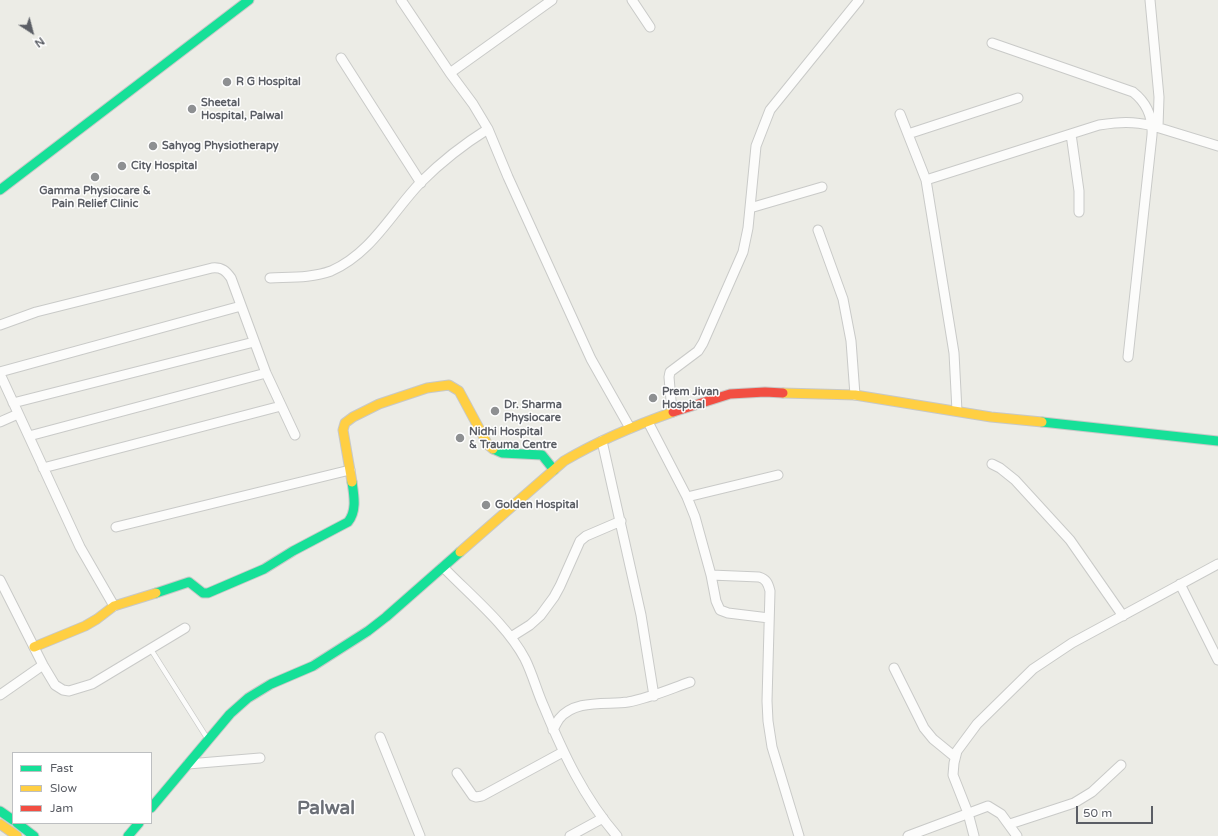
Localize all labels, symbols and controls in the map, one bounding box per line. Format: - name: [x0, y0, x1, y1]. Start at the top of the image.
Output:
- north arrow: [12, 12, 52, 52]
- text: N: [32, 34, 47, 50]
- place label: R G Hospital: [236, 75, 301, 89]
- marker: R G Hospital: [221, 76, 233, 88]
- place label: Sheetal Hospital, Palwal: [201, 96, 283, 122]
- marker: Sheetal Hospital, Palwal: [186, 103, 198, 115]
- place label: Sahyog Physiotherapy: [162, 139, 279, 153]
- marker: Sahyog Physiotherapy: [147, 140, 159, 152]
- place label: City Hospital: [131, 159, 197, 173]
- marker: City Hospital: [116, 160, 128, 172]
- marker: Gamma Physiocare & Pain Relief Clinic: [89, 171, 101, 183]
- place label: Gamma Physiocare & Pain Relief Clinic: [39, 184, 151, 210]
- place label: Prem Jivan Hospital: [662, 385, 719, 411]
- marker: Prem Jivan Hospital: [647, 392, 659, 404]
- place label: Dr. Sharma Physiocare: [504, 398, 562, 424]
- marker: Dr. Sharma Physiocare: [489, 405, 501, 417]
- place label: Nidhi Hospital & Trauma Centre: [469, 425, 557, 451]
- marker: Nidhi Hospital & Trauma Centre: [454, 432, 466, 444]
- place label: Golden Hospital: [495, 498, 578, 512]
- marker: Golden Hospital: [480, 499, 492, 511]
- legend: [12, 752, 152, 824]
- text: Fast: [50, 761, 73, 775]
- text: Slow: [50, 781, 77, 795]
- district label: Palwal: [297, 798, 355, 820]
- scale bar: [1078, 798, 1155, 824]
- text: Jam: [50, 801, 73, 815]
- text: 50 m: [1083, 806, 1112, 820]

